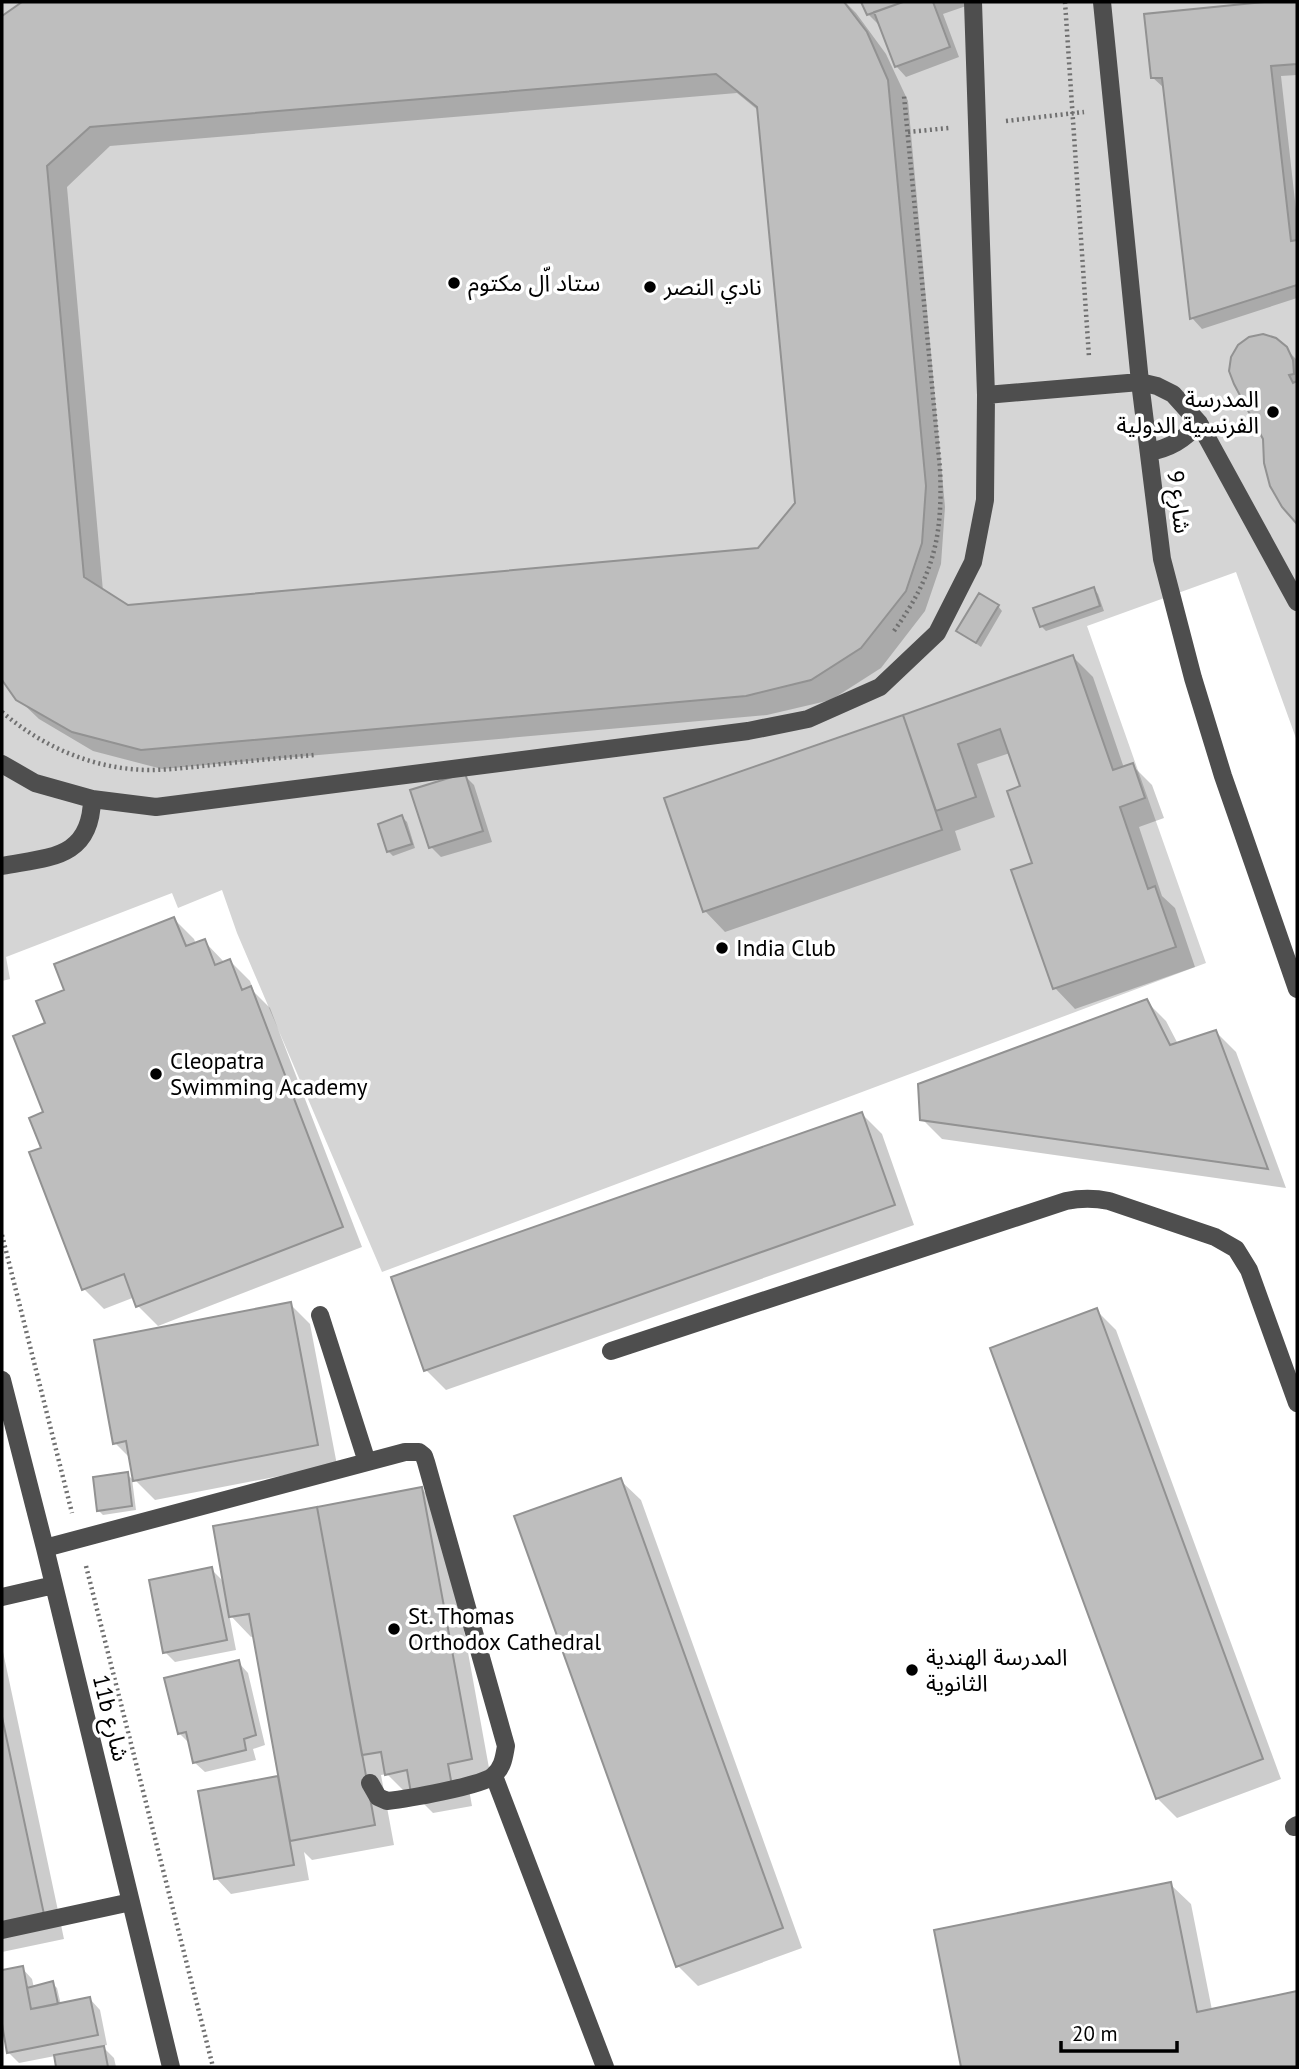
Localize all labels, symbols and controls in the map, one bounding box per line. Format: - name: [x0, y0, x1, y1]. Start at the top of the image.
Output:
- place label: ستاد اّل مكتوم: [468, 266, 600, 301]
- place label: نادي النصر: [663, 272, 762, 304]
- marker: ستاد اّل مكتوم: [446, 275, 462, 291]
- marker: نادي النصر: [642, 279, 658, 295]
- place label: المدرسة الفرنسية الدولية: [1116, 384, 1259, 439]
- marker: المدرسة الفرنسية الدولية: [1265, 404, 1281, 420]
- street label: شارع 9: [1158, 469, 1198, 536]
- place label: India Club: [736, 933, 836, 962]
- marker: India Club: [714, 940, 730, 956]
- place label: Cleopatra Swimming Academy: [170, 1046, 368, 1101]
- marker: Cleopatra Swimming Academy: [148, 1066, 164, 1082]
- place label: St. Thomas Orthodox Cathedral: [408, 1601, 601, 1656]
- marker: St. Thomas Orthodox Cathedral: [386, 1621, 402, 1637]
- place label: المدرسة الهندية الثانوية: [926, 1642, 1067, 1697]
- marker: المدرسة الهندية الثانوية: [904, 1662, 920, 1678]
- street label: 11b شارع: [84, 1671, 136, 1765]
- scale bar: [1061, 2010, 1176, 2054]
- text: 20 m: [1072, 2020, 1118, 2047]

